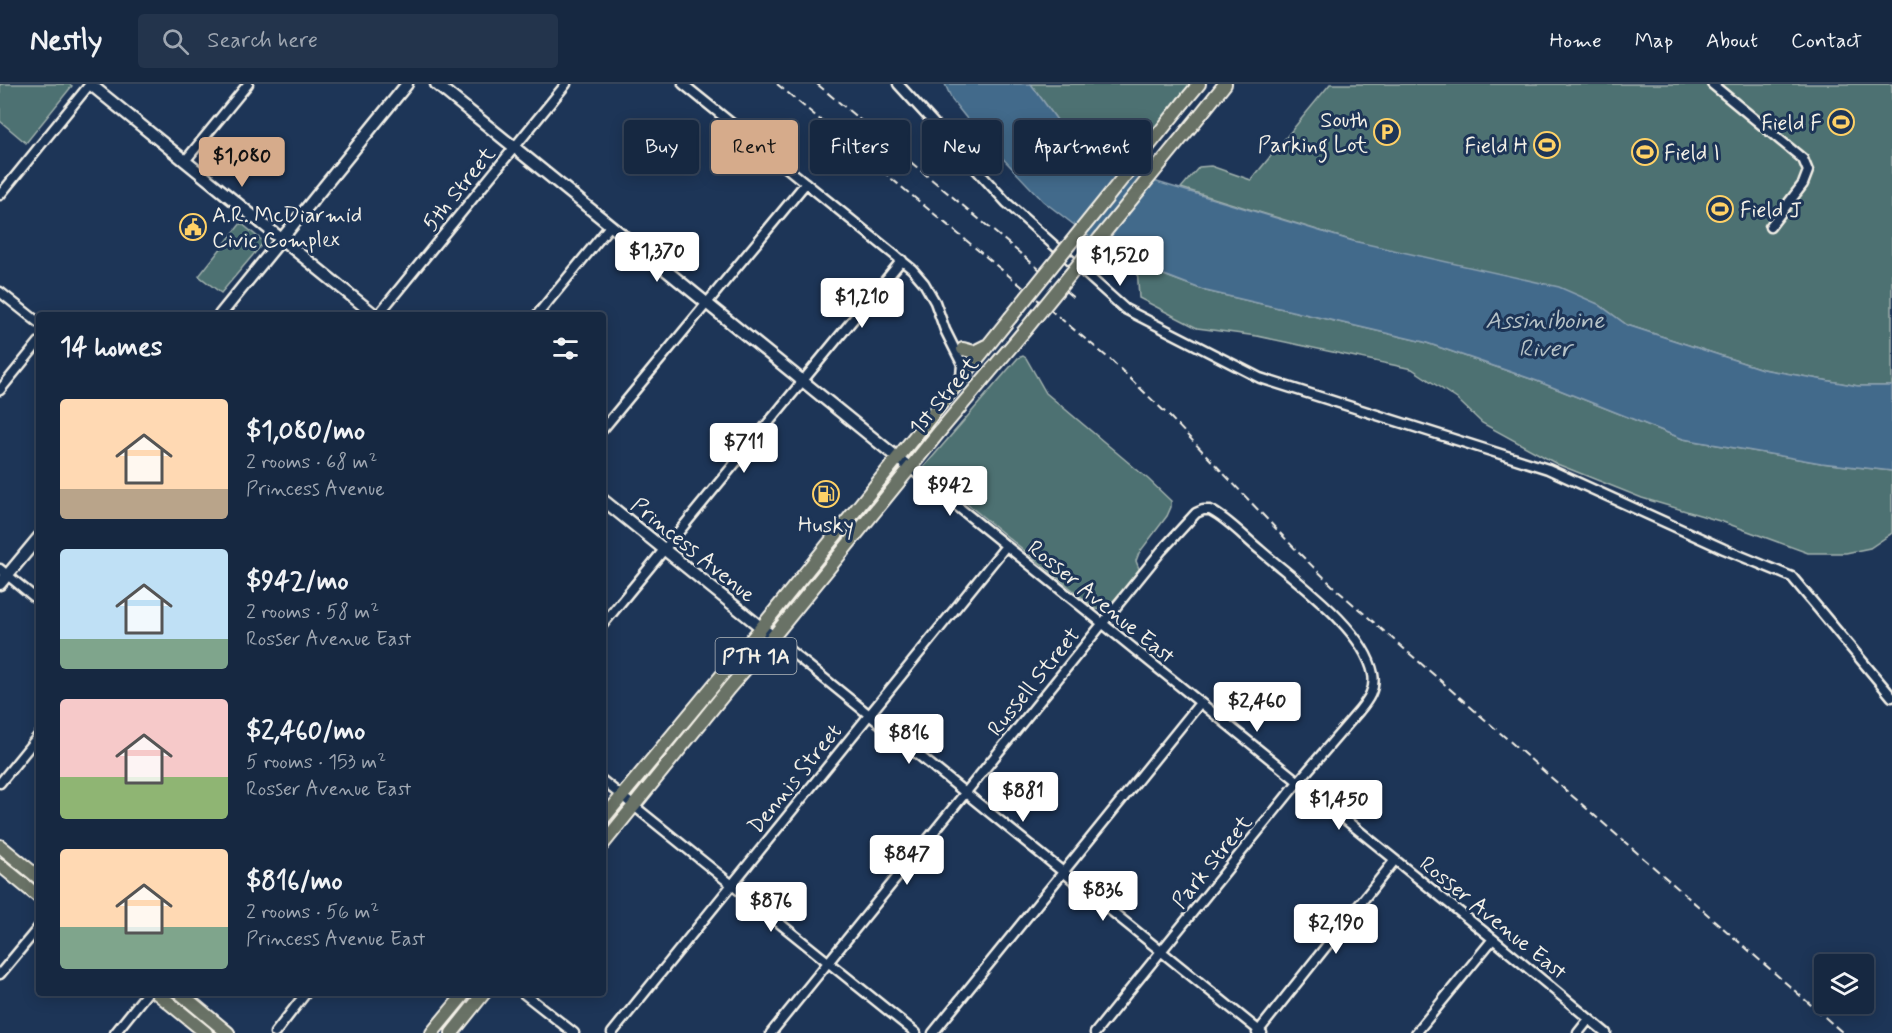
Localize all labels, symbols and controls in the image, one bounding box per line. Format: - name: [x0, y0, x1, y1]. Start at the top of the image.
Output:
- search box: [138, 14, 558, 68]
- text: Nestly: [30, 23, 102, 60]
- icon: search: [159, 25, 192, 58]
- text: Search here: [207, 27, 318, 55]
- text: Home: [1550, 27, 1602, 55]
- text: Map: [1635, 27, 1673, 55]
- text: About: [1706, 27, 1758, 55]
- text: Contact: [1791, 27, 1862, 55]
- place label: South Parking Lot: [1258, 107, 1368, 163]
- sports icon: Field F: [1826, 107, 1856, 137]
- place label: Field F: [1761, 110, 1822, 138]
- parking icon: South Parking Lot: [1372, 117, 1402, 147]
- chip: Buy: [624, 120, 699, 174]
- chip: Rent: [711, 120, 798, 174]
- chip: Filters: [810, 120, 910, 174]
- chip: New: [922, 120, 1002, 174]
- chip: Apartment: [1014, 120, 1151, 174]
- sports icon: Field H: [1532, 130, 1562, 160]
- place label: Field H: [1464, 133, 1528, 161]
- pin: $1,080: [193, 137, 291, 188]
- sports icon: Field I: [1630, 137, 1660, 167]
- place label: Field I: [1664, 140, 1720, 168]
- street label: 5th Street: [417, 141, 502, 237]
- text: $1,080: [213, 143, 271, 170]
- sports icon: Field J: [1705, 194, 1735, 224]
- place label: Field J: [1740, 197, 1802, 225]
- place label: A.R. McDiarmid Civic Complex: [212, 202, 362, 255]
- public building icon: A.R. McDiarmid Civic Complex: [178, 212, 208, 242]
- pin: $1,370: [608, 232, 706, 283]
- pin: $1,520: [1071, 236, 1169, 287]
- text: $1,370: [629, 238, 685, 265]
- text: $1,520: [1091, 242, 1149, 269]
- pin: $1,210: [813, 278, 911, 329]
- text: $1,210: [835, 284, 889, 311]
- water label: Assiniboine River: [1485, 306, 1605, 365]
- text: 14 homes: [60, 331, 162, 365]
- icon: filters: [549, 332, 582, 365]
- street label: 1st Street: [904, 351, 985, 441]
- text: $1,080/mo: [246, 415, 365, 449]
- icon: home: [108, 423, 180, 495]
- pin: $711: [708, 423, 780, 474]
- text: $711: [724, 429, 764, 456]
- text: 2 rooms · 68 m²: [246, 449, 377, 476]
- pin: $942: [914, 466, 986, 517]
- text: $942: [927, 472, 973, 499]
- text: Princess Avenue: [246, 476, 385, 503]
- fuel station icon: Husky: [811, 479, 841, 509]
- street label: Princess Avenue: [625, 492, 761, 609]
- place label: Husky: [798, 512, 854, 540]
- street label: Rosser Avenue East: [1021, 534, 1180, 671]
- text: $942/mo: [246, 565, 349, 599]
- icon: home: [108, 573, 180, 645]
- text: 2 rooms · 58 m²: [246, 599, 379, 626]
- street label: Russell Street: [982, 622, 1087, 743]
- text: Rosser Avenue East: [246, 626, 411, 653]
- road number: PTH 1A: [716, 638, 796, 674]
- pin: $2,460: [1208, 682, 1306, 733]
- text: $2,460: [1228, 688, 1286, 715]
- pin: $816: [873, 714, 945, 765]
- text: $2,460/mo: [246, 715, 365, 749]
- street label: Dennis Street: [743, 718, 849, 840]
- text: $816: [888, 720, 930, 747]
- icon: home: [108, 723, 180, 795]
- text: 5 rooms · 153 m²: [246, 749, 386, 776]
- pin: $881: [987, 772, 1059, 823]
- text: Rosser Avenue East: [246, 776, 411, 803]
- text: $881: [1002, 778, 1044, 805]
- pin: $1,450: [1290, 780, 1388, 831]
- text: $1,450: [1309, 786, 1369, 813]
- street label: Park Street: [1166, 810, 1259, 915]
- pin: $847: [871, 835, 943, 886]
- text: $847: [884, 841, 930, 868]
- street label: Rosser Avenue East: [1413, 850, 1572, 987]
- text: $816/mo: [246, 865, 343, 899]
- pin: $836: [1067, 871, 1139, 922]
- icon: home: [108, 873, 180, 945]
- text: $836: [1083, 877, 1123, 904]
- pin: $876: [735, 882, 807, 933]
- text: $876: [750, 888, 792, 915]
- text: 2 rooms · 56 m²: [246, 899, 379, 926]
- pin: $2,190: [1287, 904, 1385, 955]
- text: $2,190: [1308, 910, 1364, 937]
- text: Princess Avenue East: [246, 926, 425, 953]
- map controls: [1814, 954, 1874, 1014]
- button: layers: [1814, 954, 1874, 1014]

